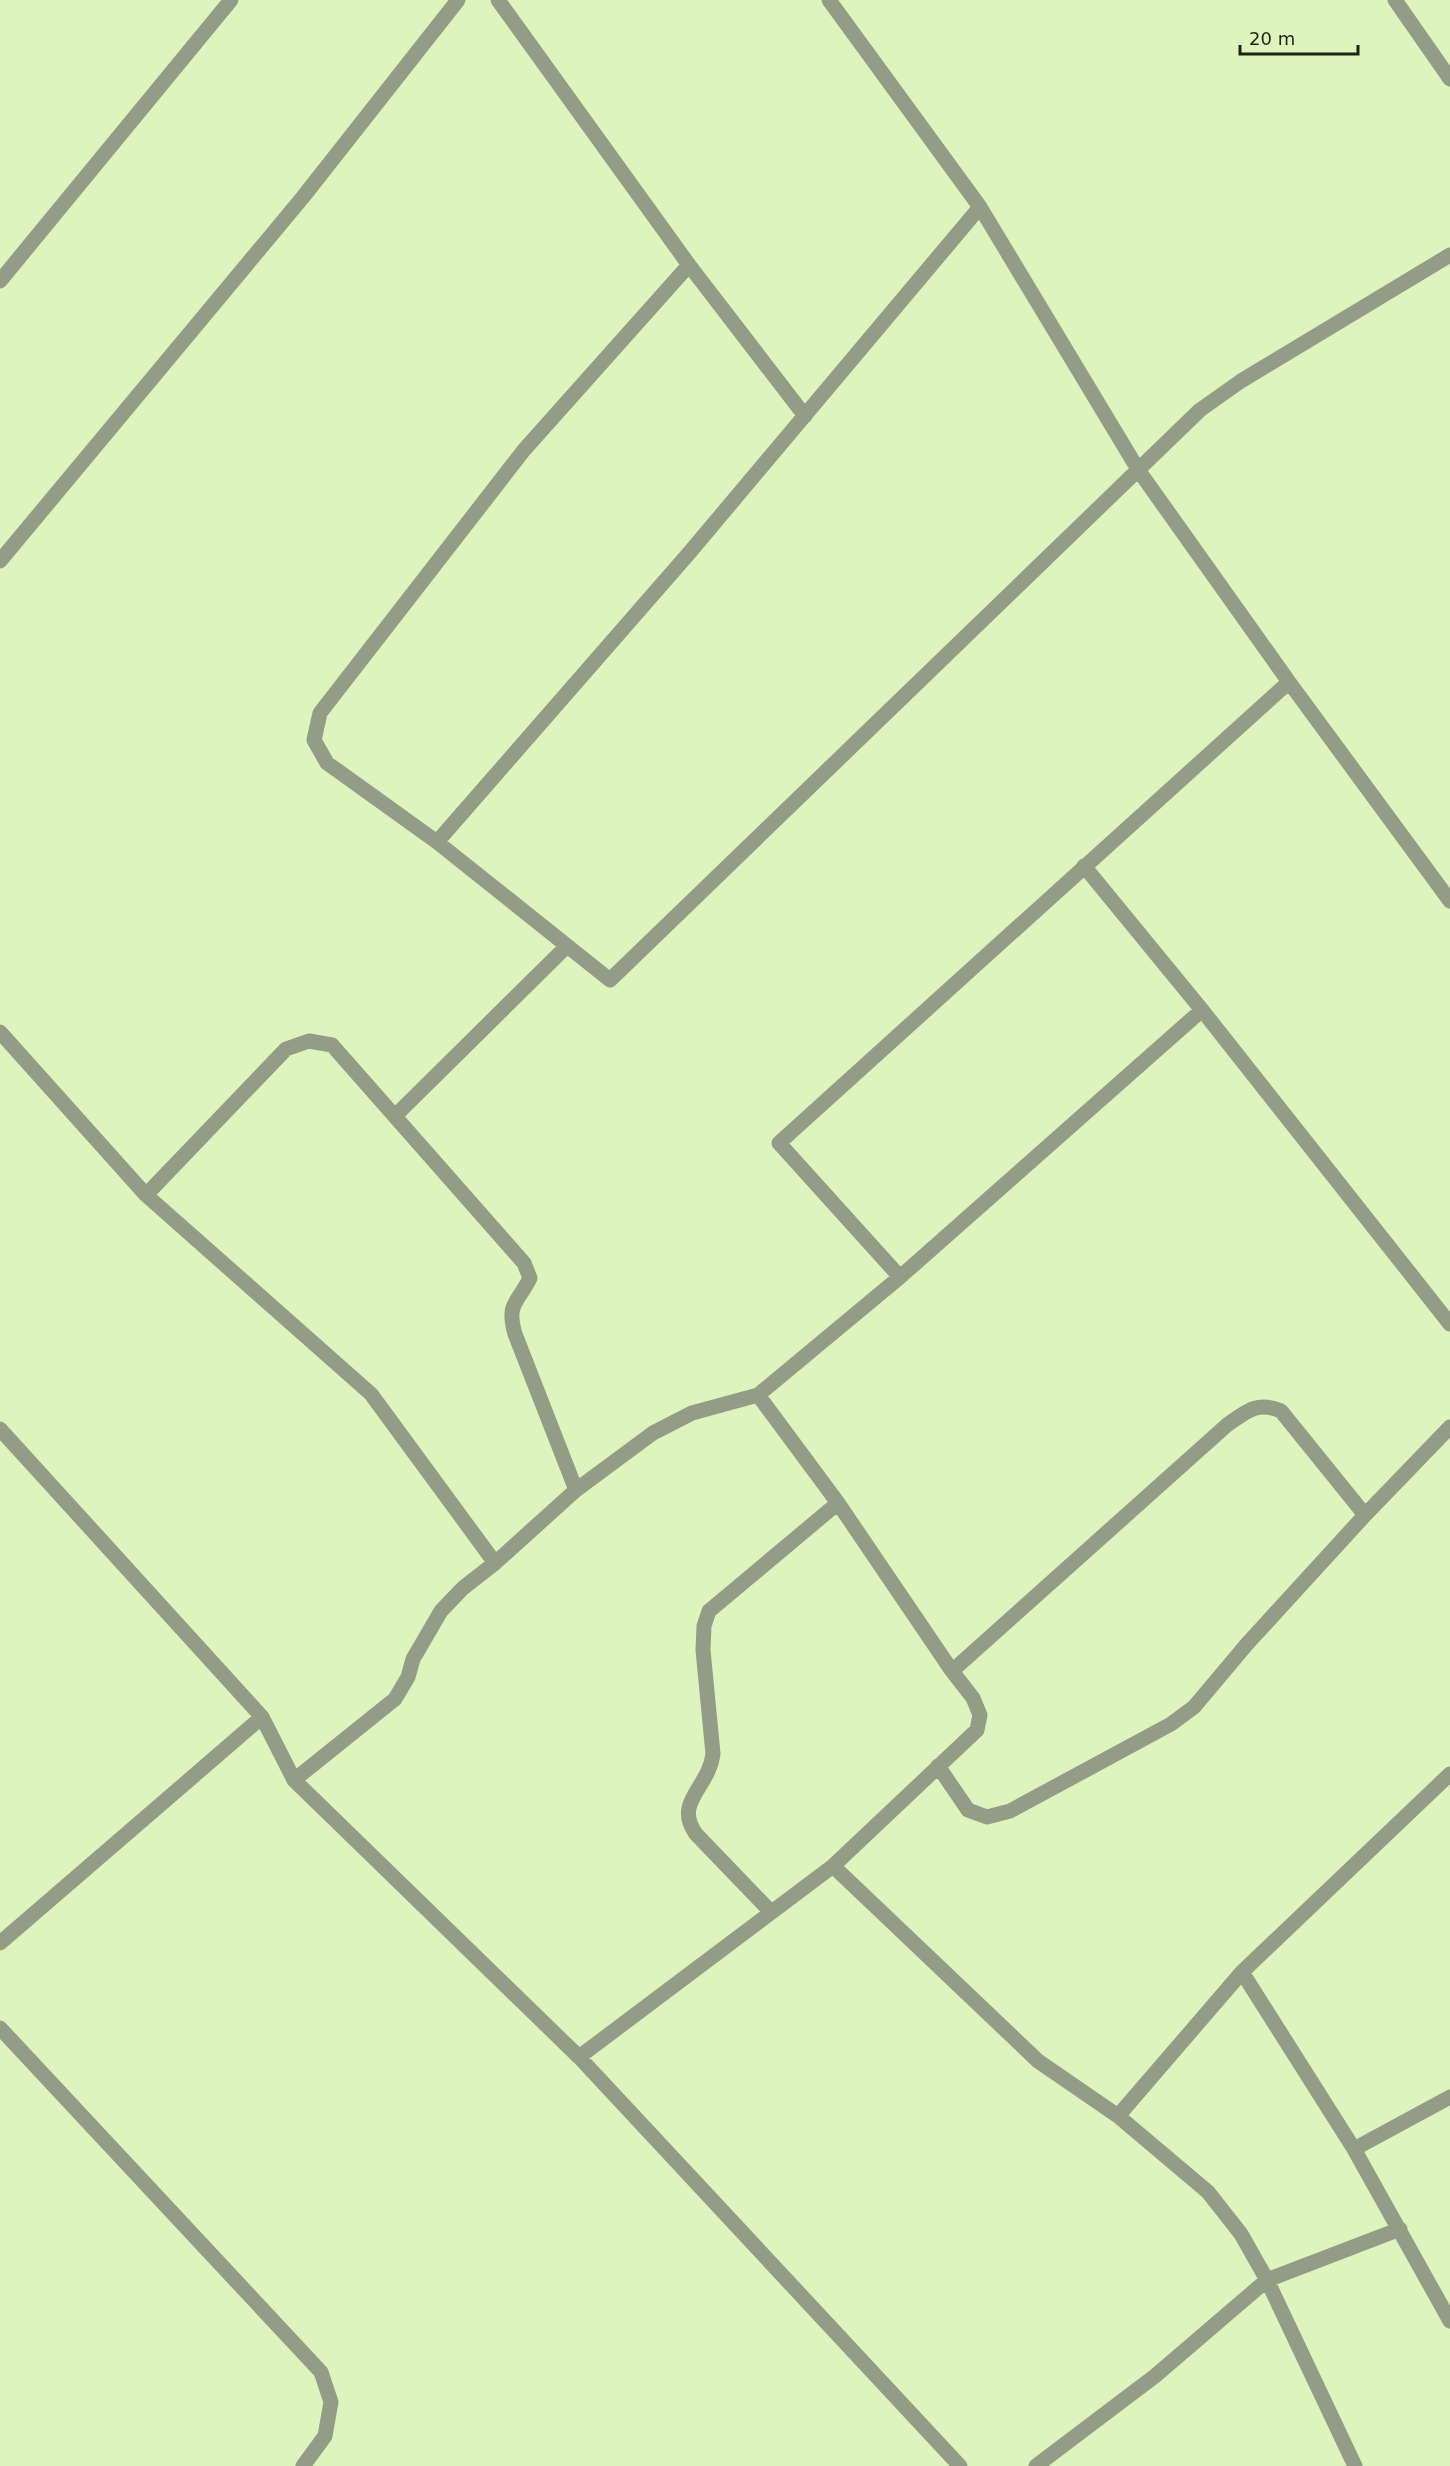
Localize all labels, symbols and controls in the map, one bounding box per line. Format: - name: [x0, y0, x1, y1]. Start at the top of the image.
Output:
- scale bar: [1240, 18, 1358, 56]
- text: 20 m: [1249, 28, 1295, 49]

